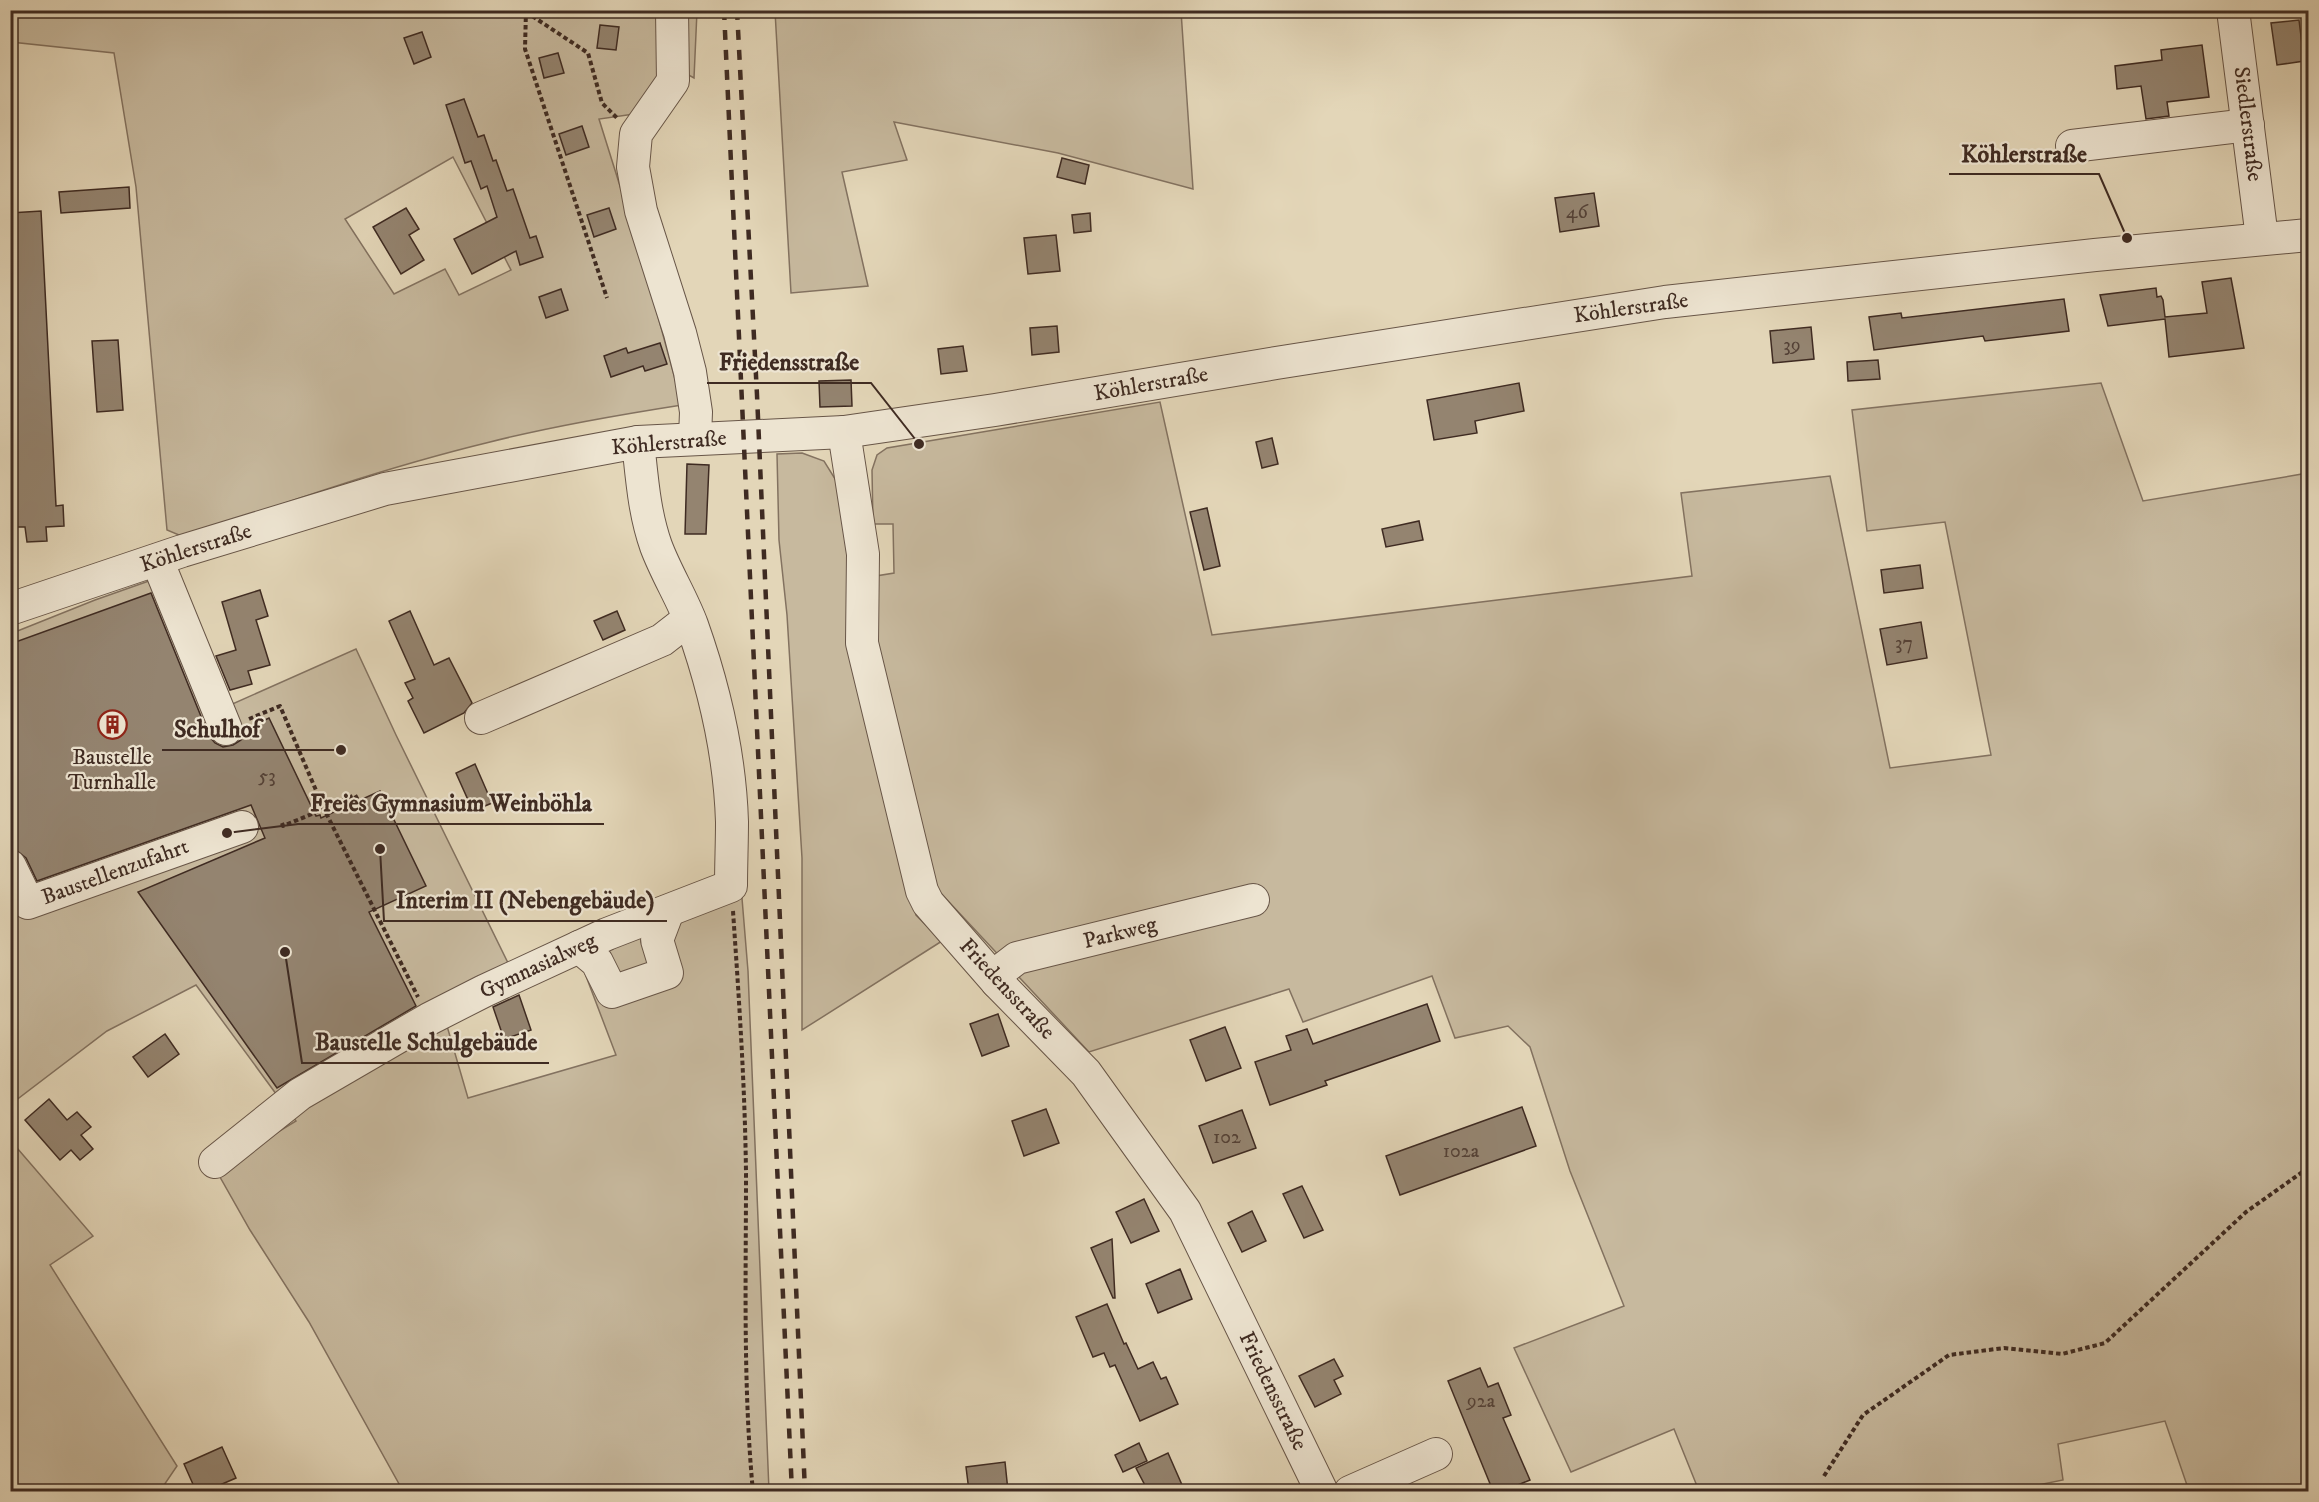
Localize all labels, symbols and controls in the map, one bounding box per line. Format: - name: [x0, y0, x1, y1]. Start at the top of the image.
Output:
- street label: Siedlerstraße: [2228, 65, 2268, 183]
- callout: Köhlerstraße: [1949, 132, 2099, 174]
- text: Köhlerstraße: [1961, 140, 2087, 170]
- house number: 46: [1566, 200, 1589, 225]
- street label: Köhlerstraße: [1572, 287, 1690, 329]
- house number: 39: [1783, 333, 1801, 358]
- callout: Friedensstraße: [707, 341, 871, 383]
- text: Friedensstraße: [719, 348, 859, 378]
- street label: Köhlerstraße: [1092, 361, 1210, 407]
- street label: Köhlerstraße: [610, 425, 728, 461]
- street label: Köhlerstraße: [137, 517, 255, 579]
- house number: 37: [1895, 631, 1913, 656]
- callout: Schulhof: [162, 708, 272, 750]
- building icon: Baustelle Turnhalle: [96, 709, 128, 741]
- text: Schulhof: [174, 715, 264, 745]
- place label: Baustelle Turnhalle: [68, 744, 156, 796]
- house number: 53: [258, 764, 276, 789]
- callout: Freies Gymnasium Weinböhla: [298, 782, 604, 824]
- text: Freies Gymnasium Weinböhla: [310, 789, 593, 819]
- street label: Baustellenzufahrt: [38, 833, 192, 911]
- callout: Interim II (Nebengebäude): [384, 879, 667, 921]
- text: Interim II (Nebengebäude): [396, 886, 654, 916]
- street label: Parkweg: [1080, 911, 1160, 955]
- street label: Gymnasialweg: [475, 927, 601, 1005]
- street label: Friedensstraße: [953, 933, 1061, 1045]
- callout: Baustelle Schulgebäude: [302, 1021, 549, 1063]
- text: Baustelle Schulgebäude: [315, 1028, 537, 1058]
- house number: 102: [1213, 1125, 1241, 1150]
- house number: 102a: [1443, 1139, 1480, 1164]
- street label: Friedensstraße: [1233, 1327, 1313, 1455]
- house number: 92a: [1466, 1389, 1496, 1414]

